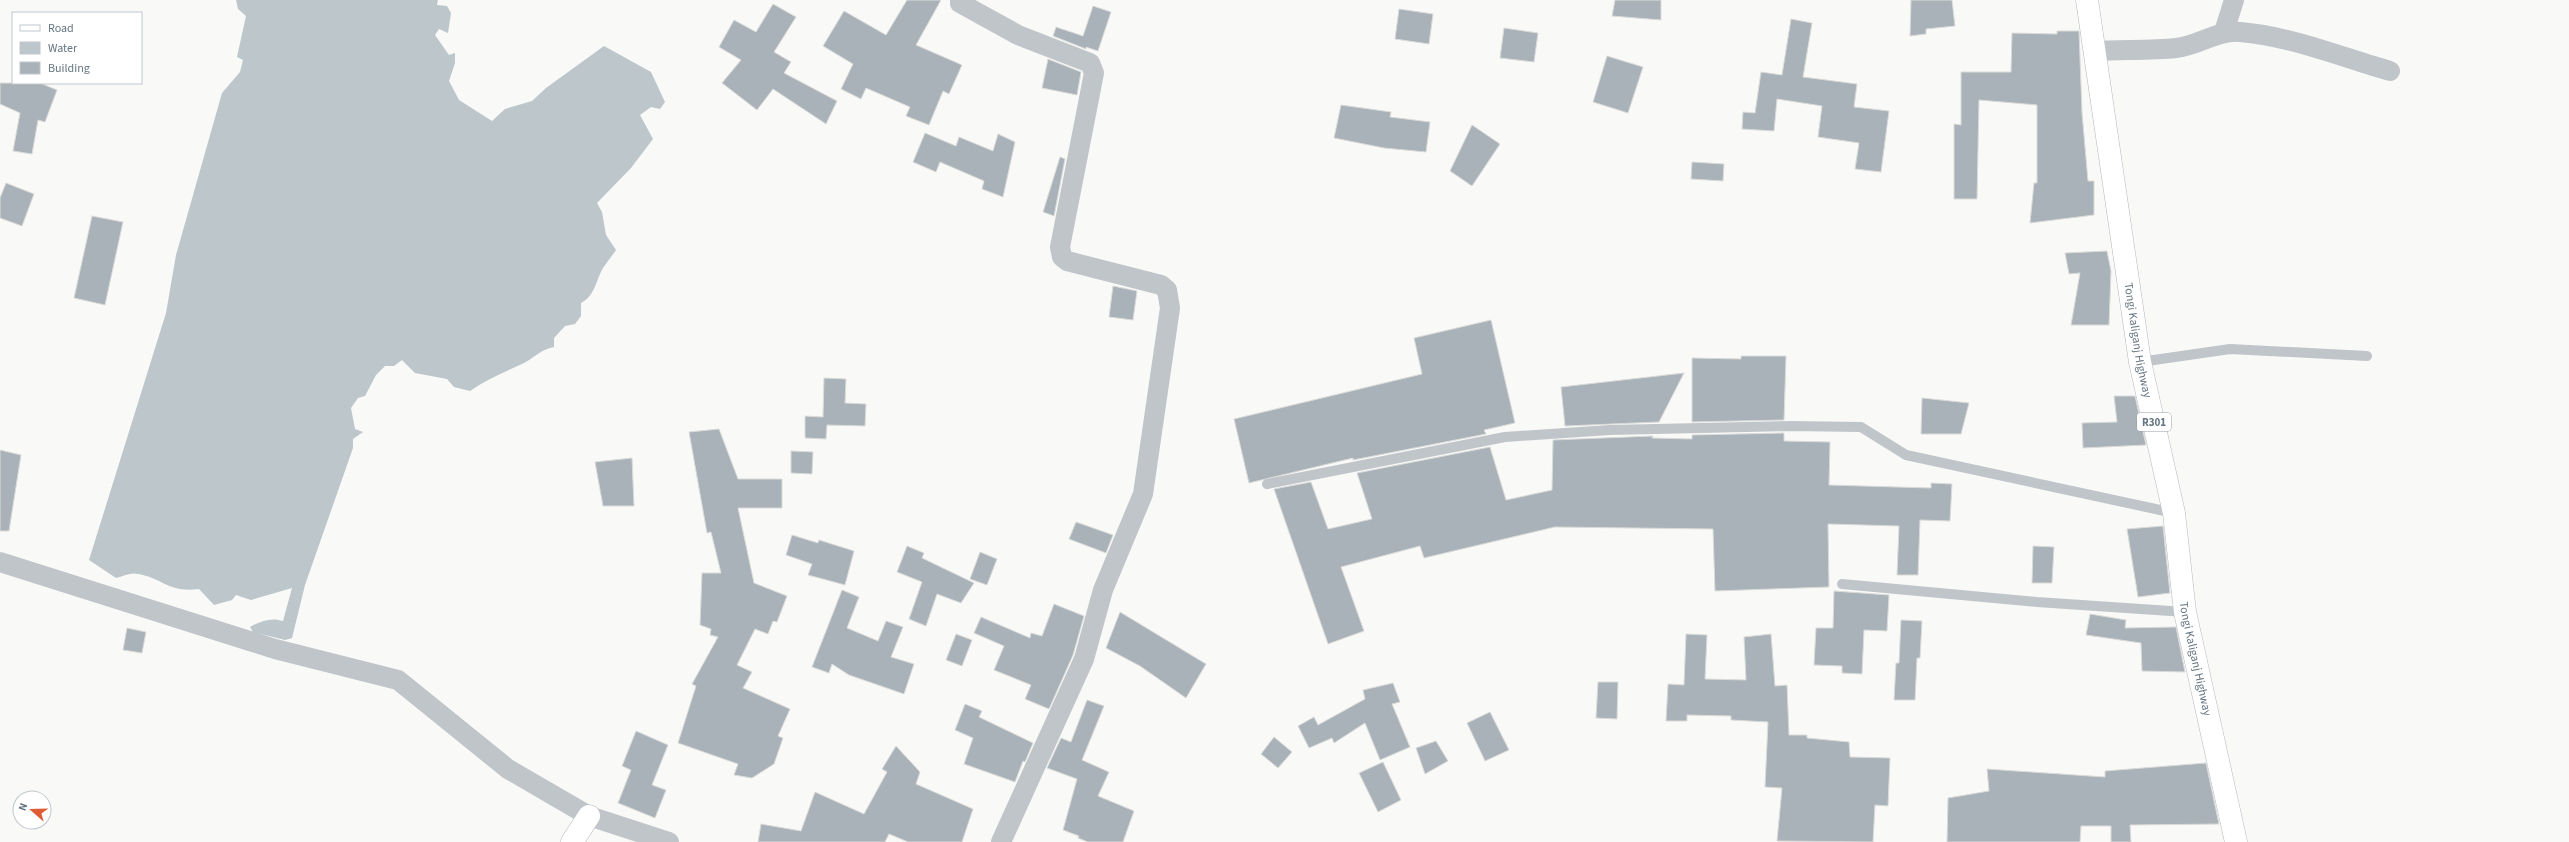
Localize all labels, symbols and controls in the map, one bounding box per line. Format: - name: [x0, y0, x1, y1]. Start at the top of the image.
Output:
- legend: [12, 12, 142, 84]
- text: Road: [48, 20, 74, 37]
- text: Water: [48, 40, 78, 57]
- text: Building: [48, 60, 90, 77]
- street label: Tongi Kaliganj Highway: [2119, 282, 2156, 400]
- road number: R301: [2137, 413, 2171, 431]
- street label: Tongi Kaliganj Highway: [2175, 601, 2216, 718]
- north arrow: [12, 790, 52, 830]
- text: N: [15, 801, 31, 813]

